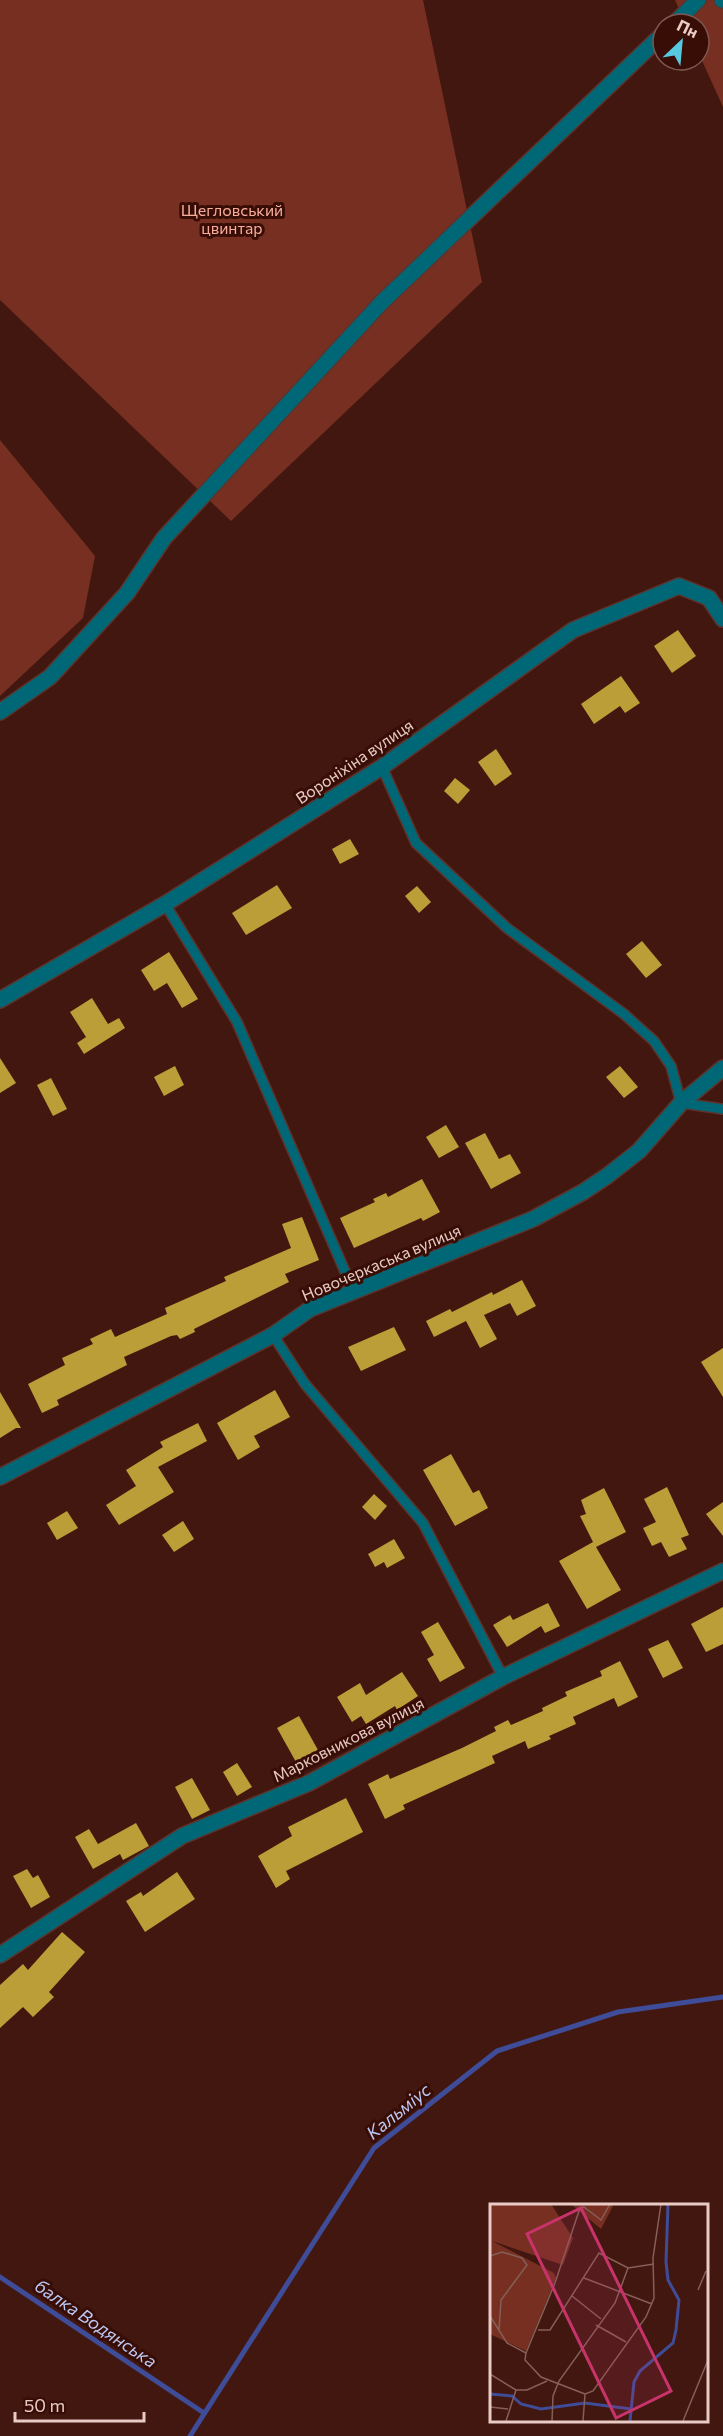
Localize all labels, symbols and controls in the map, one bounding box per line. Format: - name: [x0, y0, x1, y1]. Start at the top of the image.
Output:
- north arrow: [651, 12, 711, 72]
- text: Пн: [674, 15, 701, 41]
- park label: Щегловський цвинтар: [181, 200, 283, 237]
- street label: Вороніхіна вулиця: [292, 715, 416, 807]
- street label: Новочеркаська вулиця: [299, 1220, 463, 1304]
- street label: Марковникова вулиця: [269, 1693, 427, 1785]
- water label: Кальміус: [361, 2078, 435, 2144]
- inset map: [490, 2204, 708, 2421]
- water label: балка Водянська: [31, 2274, 161, 2372]
- scale bar: [15, 2385, 144, 2423]
- text: 50 m: [24, 2394, 65, 2416]

